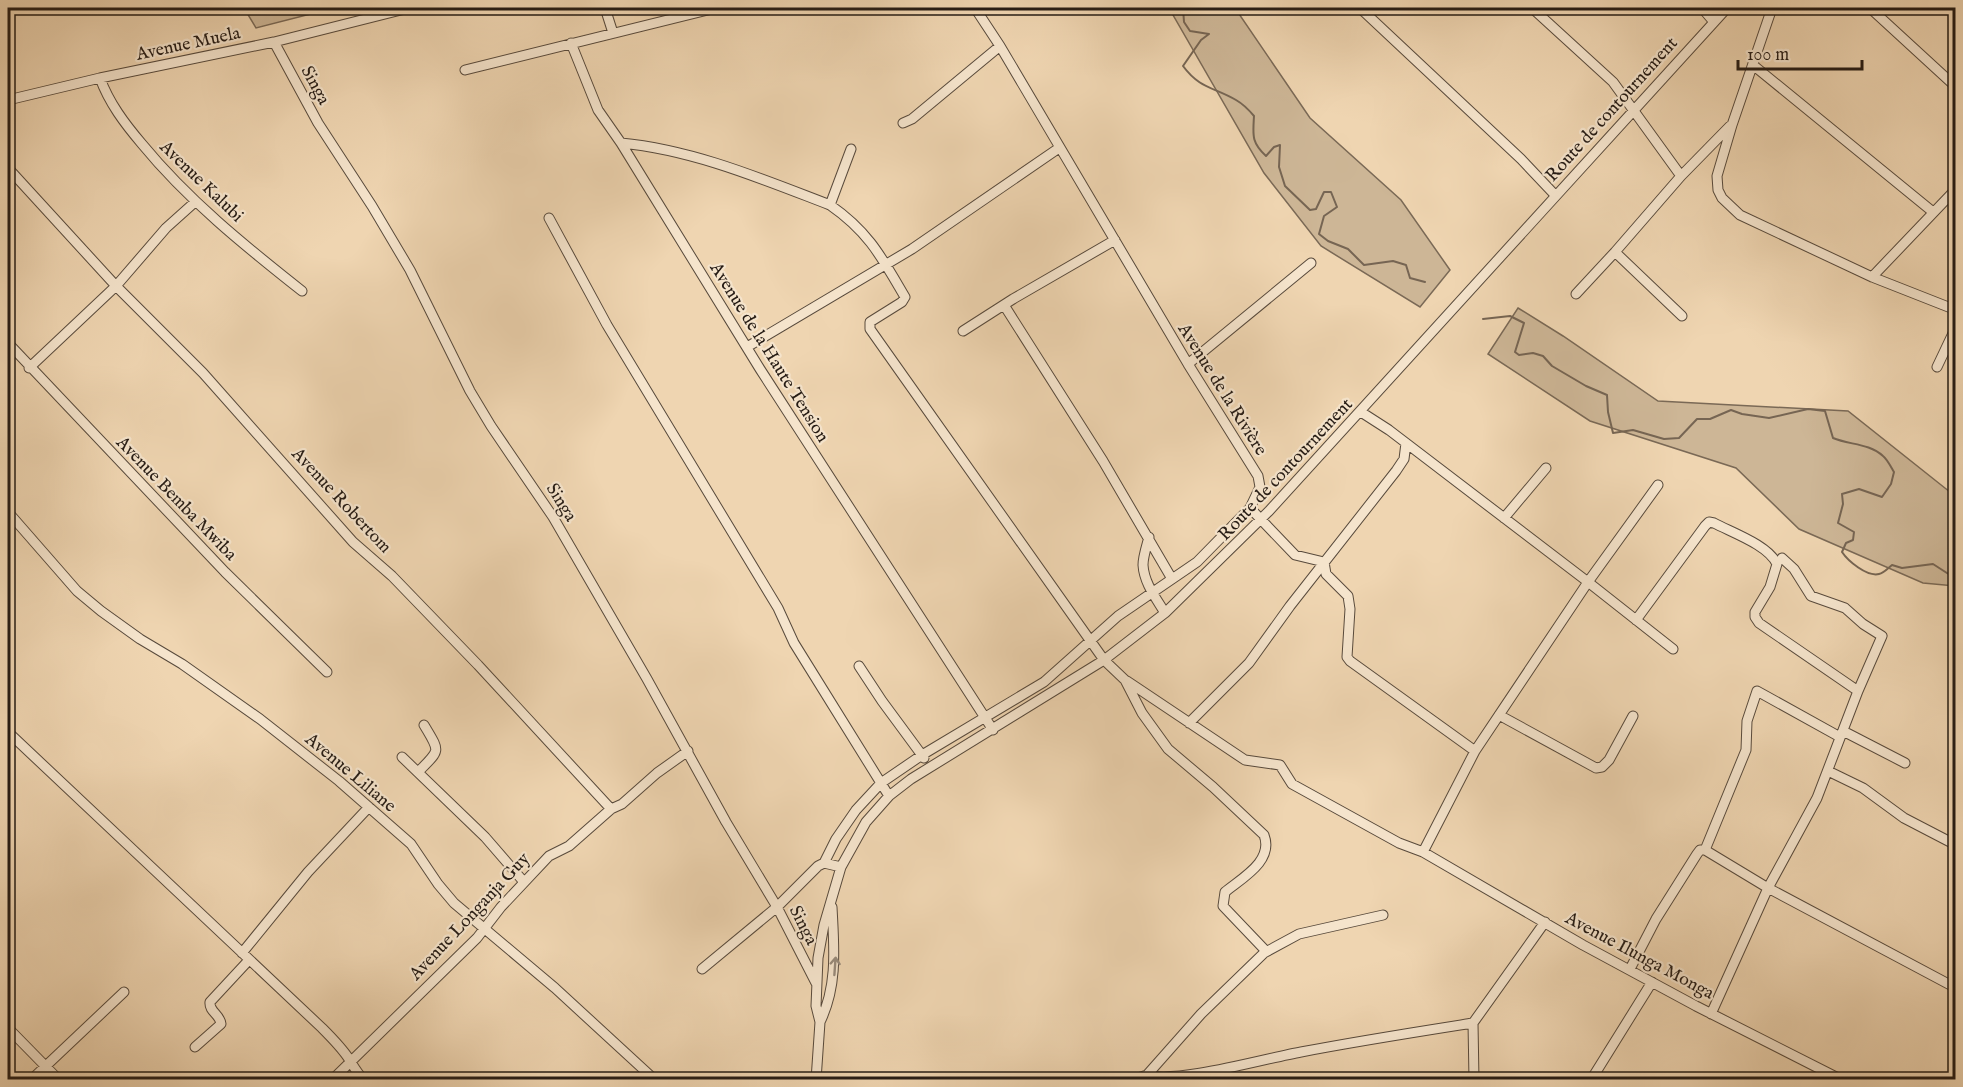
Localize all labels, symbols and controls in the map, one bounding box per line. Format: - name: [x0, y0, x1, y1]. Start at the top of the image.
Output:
- street label: Avenue Muela: [133, 22, 243, 67]
- street label: Route de contournement: [1541, 33, 1683, 187]
- scale bar: [1738, 33, 1862, 71]
- text: 100 m: [1747, 44, 1789, 67]
- street label: Singa: [295, 62, 335, 109]
- street label: Avenue Kalubi: [153, 136, 248, 228]
- street label: Avenue de la Haute Tension: [703, 258, 834, 447]
- street label: Avenue de la Rivière: [1171, 319, 1272, 460]
- street label: Route de contournement: [1214, 394, 1358, 546]
- street label: Avenue Bemba Mwiba: [110, 431, 242, 566]
- street label: Avenue Robertom: [285, 443, 396, 559]
- street label: Singa: [540, 479, 582, 527]
- street label: Avenue Liliane: [299, 728, 400, 818]
- street label: Avenue Longanja Guy: [404, 848, 535, 987]
- street label: Singa: [783, 902, 822, 949]
- street label: Avenue Ilunga Monga: [1560, 907, 1718, 1005]
- one-way arrow: [829, 956, 840, 976]

